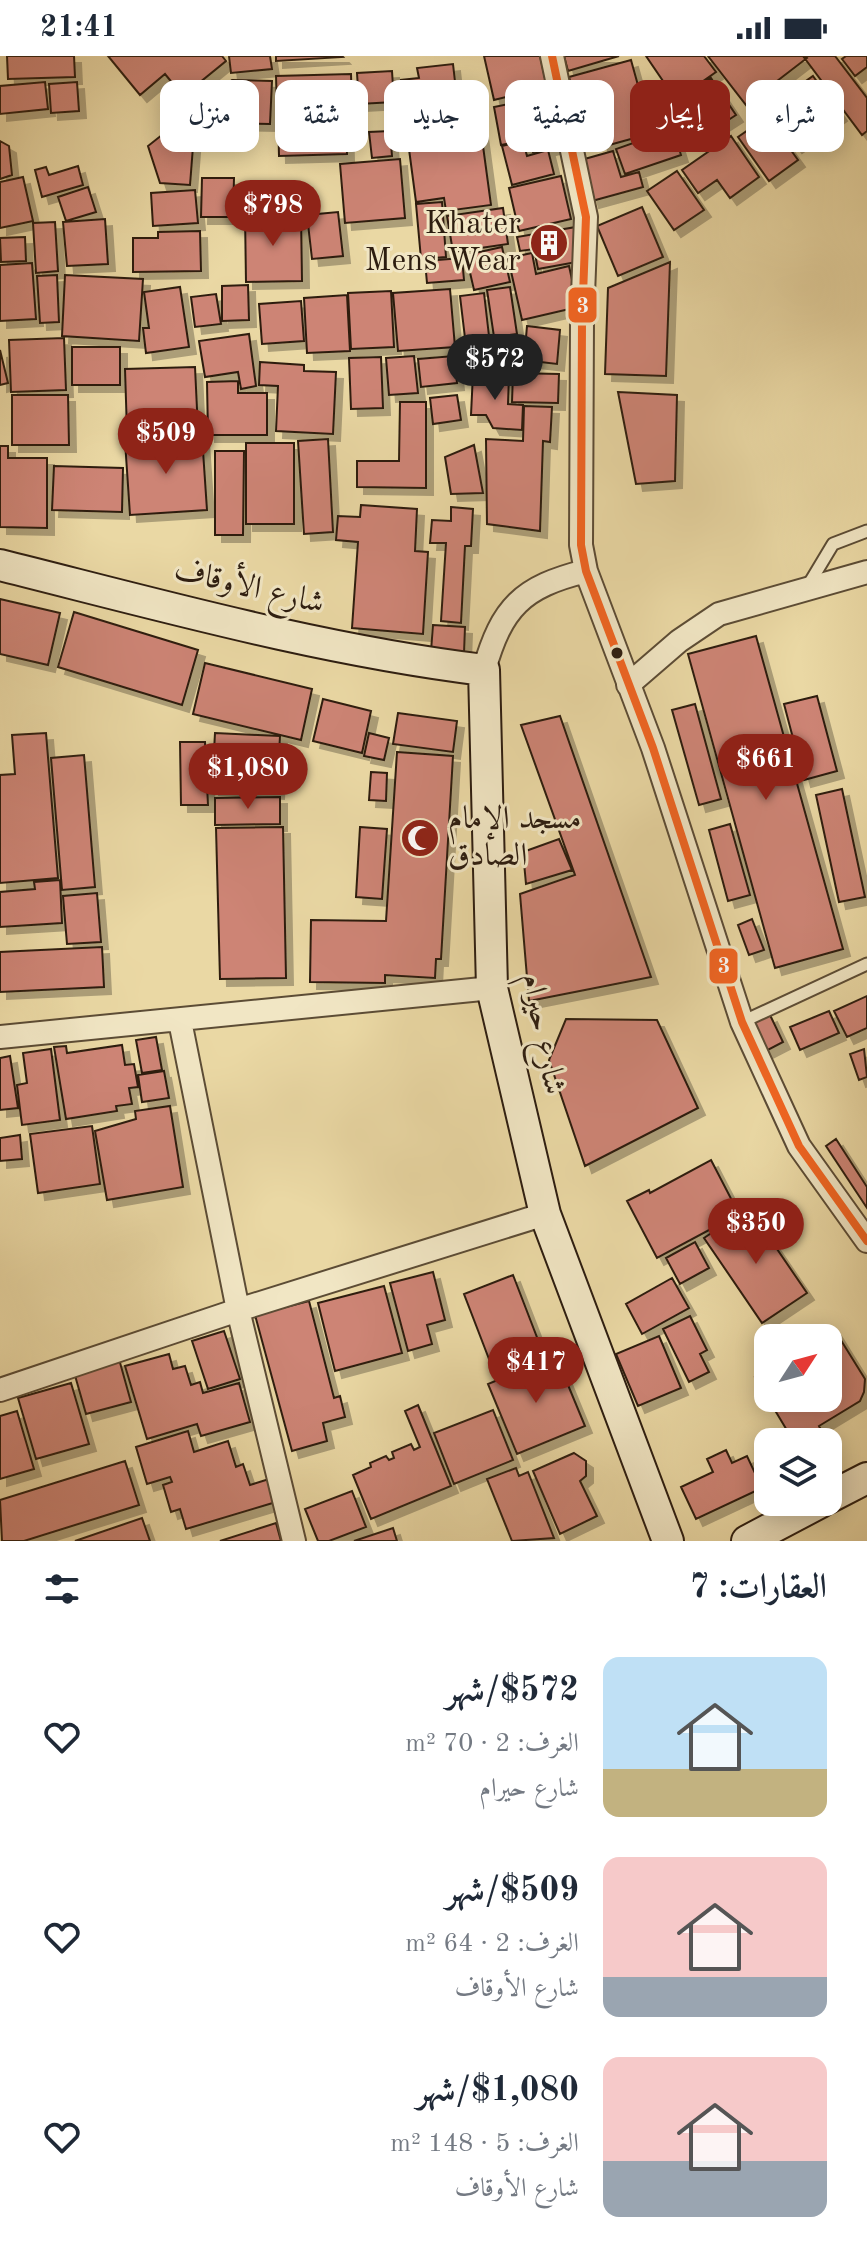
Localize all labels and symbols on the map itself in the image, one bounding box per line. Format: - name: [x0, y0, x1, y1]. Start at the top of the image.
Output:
- pin: $798: [226, 180, 320, 248]
- place label: Khater Mens Wear: [365, 209, 521, 278]
- building icon: Khater Mens Wear: [528, 222, 570, 264]
- line badge: 3: [567, 286, 598, 324]
- text: 3: [577, 296, 589, 318]
- pin: $572: [448, 334, 542, 402]
- pin: $509: [119, 408, 213, 476]
- street label: شارع الأوقاف: [169, 546, 329, 629]
- unlabelled marker: [609, 645, 625, 661]
- pin: $661: [719, 734, 813, 802]
- pin: $1,080: [183, 743, 313, 811]
- place label: مسجد الإمام الصادق: [448, 804, 581, 873]
- mosque icon: مسجد الإمام الصادق: [399, 817, 441, 859]
- line badge: 3: [708, 947, 739, 985]
- text: 3: [718, 956, 730, 978]
- street label: شارع حيرام: [506, 971, 569, 1099]
- pin: $350: [709, 1198, 803, 1266]
- north arrow: [754, 1324, 842, 1412]
- pin: $417: [489, 1337, 583, 1405]

